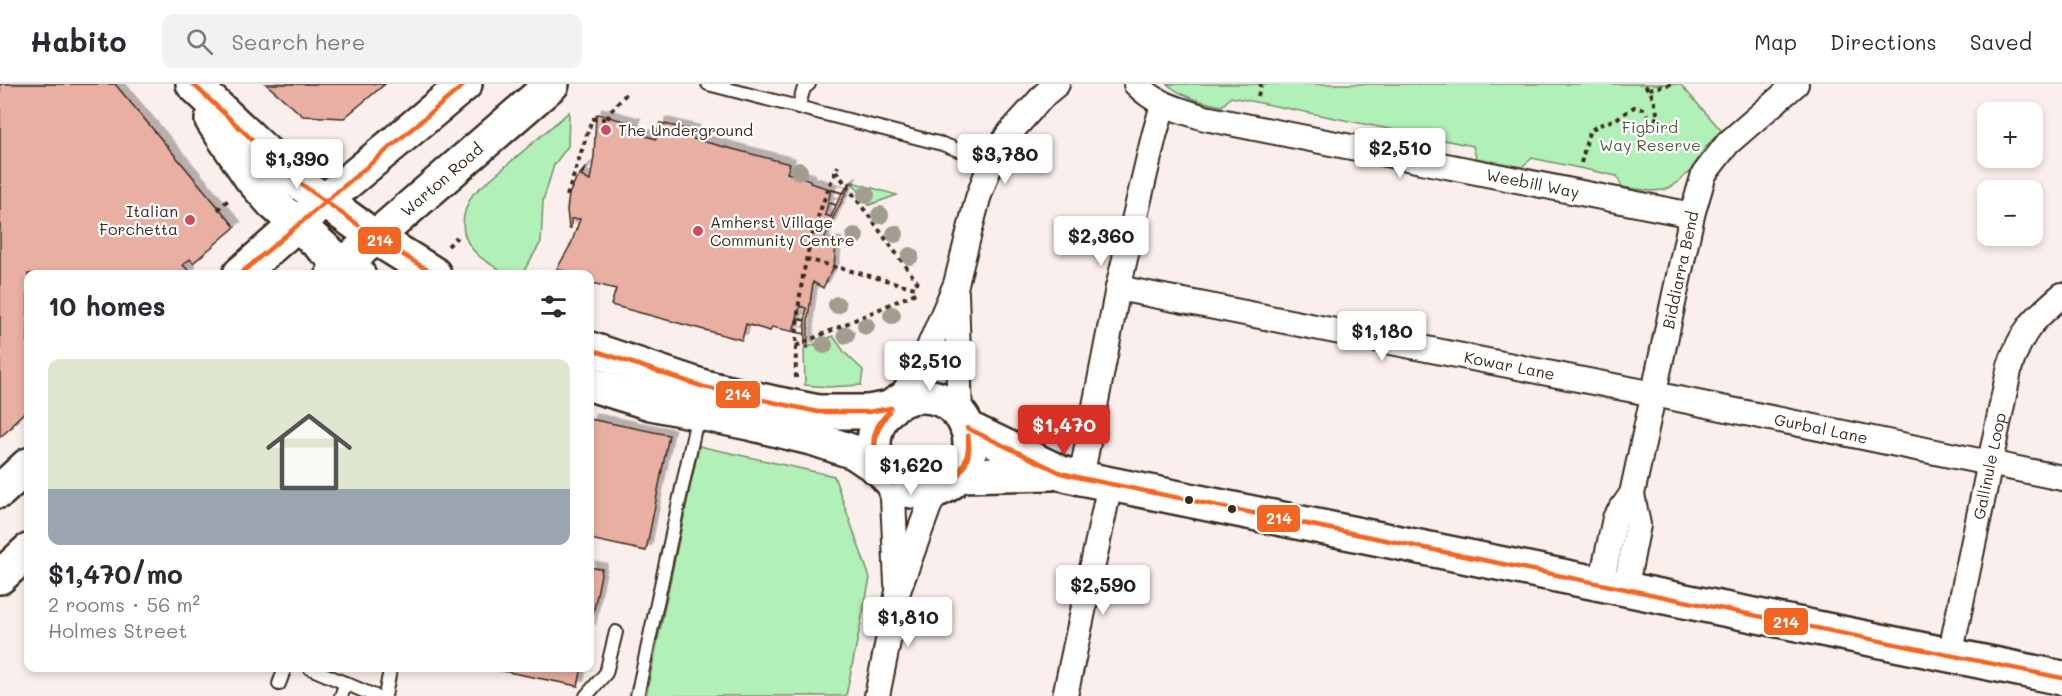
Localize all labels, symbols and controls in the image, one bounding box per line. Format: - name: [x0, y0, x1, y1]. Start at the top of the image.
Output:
- search box: [162, 14, 582, 68]
- text: Habito: [30, 23, 126, 59]
- icon: search: [183, 25, 216, 58]
- text: Search here: [231, 27, 365, 56]
- text: Map: [1754, 28, 1797, 55]
- text: Directions: [1830, 28, 1937, 55]
- text: Saved: [1970, 28, 2032, 55]
- map controls: [1977, 102, 2043, 246]
- button: +: [1977, 102, 2043, 168]
- park label: Figbird Way Reserve: [1599, 116, 1701, 155]
- place label: The Underground: [618, 119, 753, 140]
- marker: The Underground: [599, 123, 613, 137]
- pin: $2,510: [1351, 128, 1449, 179]
- pin: $3,780: [956, 134, 1054, 185]
- text: $2,510: [1368, 134, 1432, 160]
- street label: Warton Road: [396, 138, 487, 221]
- pin: $1,390: [248, 139, 346, 190]
- text: $3,780: [972, 140, 1038, 166]
- text: $1,390: [265, 145, 329, 171]
- street label: Weebill Way: [1484, 163, 1581, 202]
- button: −: [1977, 180, 2043, 246]
- place label: Italian Forchetta: [99, 200, 178, 239]
- street label: Biddiarra Bend: [1657, 209, 1703, 331]
- place label: Amherst Village Community Centre: [710, 211, 855, 250]
- marker: Italian Forchetta: [183, 213, 197, 227]
- pin: $2,360: [1052, 216, 1150, 267]
- text: $2,360: [1068, 222, 1134, 248]
- marker: Amherst Village Community Centre: [691, 224, 705, 238]
- line badge: 214: [357, 226, 402, 255]
- text: 214: [367, 229, 393, 250]
- text: 10 homes: [48, 289, 166, 323]
- icon: filters: [537, 290, 570, 323]
- pin: $1,180: [1333, 311, 1431, 362]
- text: $1,180: [1351, 317, 1413, 343]
- pin: $2,510: [881, 341, 979, 392]
- street label: Kowar Lane: [1462, 346, 1557, 384]
- text: $2,510: [898, 347, 962, 373]
- line badge: 214: [715, 380, 761, 409]
- text: 214: [725, 383, 751, 404]
- icon: home: [255, 398, 363, 506]
- pin: $1,470: [1015, 405, 1113, 456]
- street label: Gurbal Lane: [1772, 408, 1870, 448]
- street label: Gallinule Loop: [1968, 410, 2010, 521]
- text: $1,470: [1032, 411, 1096, 437]
- pin: $1,620: [862, 445, 960, 496]
- text: $1,620: [879, 451, 943, 477]
- unlabelled marker: [1183, 494, 1195, 506]
- unlabelled marker: [1226, 503, 1238, 515]
- line badge: 214: [1256, 504, 1301, 533]
- text: 214: [1266, 507, 1292, 528]
- text: $1,470/mo: [48, 557, 183, 591]
- pin: $2,590: [1054, 565, 1152, 616]
- text: $2,590: [1070, 571, 1136, 597]
- text: 2 rooms · 56 m²: [48, 591, 200, 617]
- pin: $1,810: [859, 597, 957, 648]
- text: $1,810: [877, 603, 939, 629]
- line badge: 214: [1763, 607, 1809, 636]
- text: 214: [1773, 611, 1799, 632]
- text: Holmes Street: [48, 617, 187, 643]

